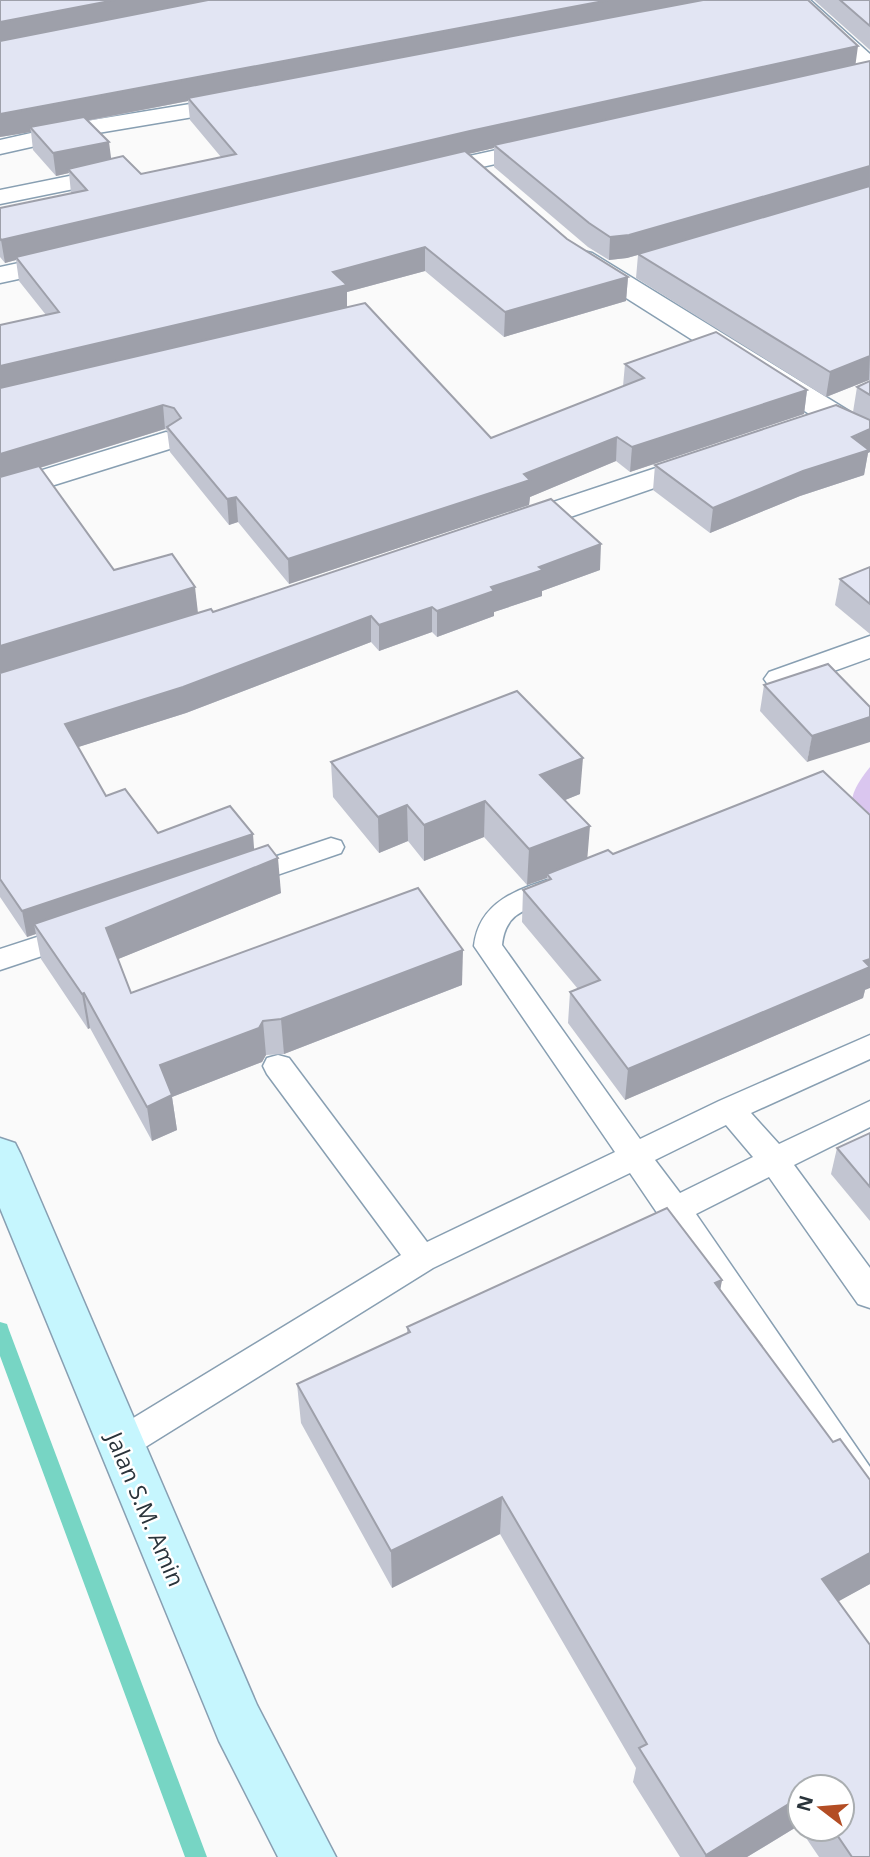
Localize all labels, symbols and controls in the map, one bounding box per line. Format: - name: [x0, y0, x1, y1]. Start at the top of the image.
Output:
- street label: Jalan S.M. Amin: [98, 1425, 193, 1591]
- north arrow: [786, 1773, 856, 1843]
- text: N: [790, 1792, 819, 1814]

